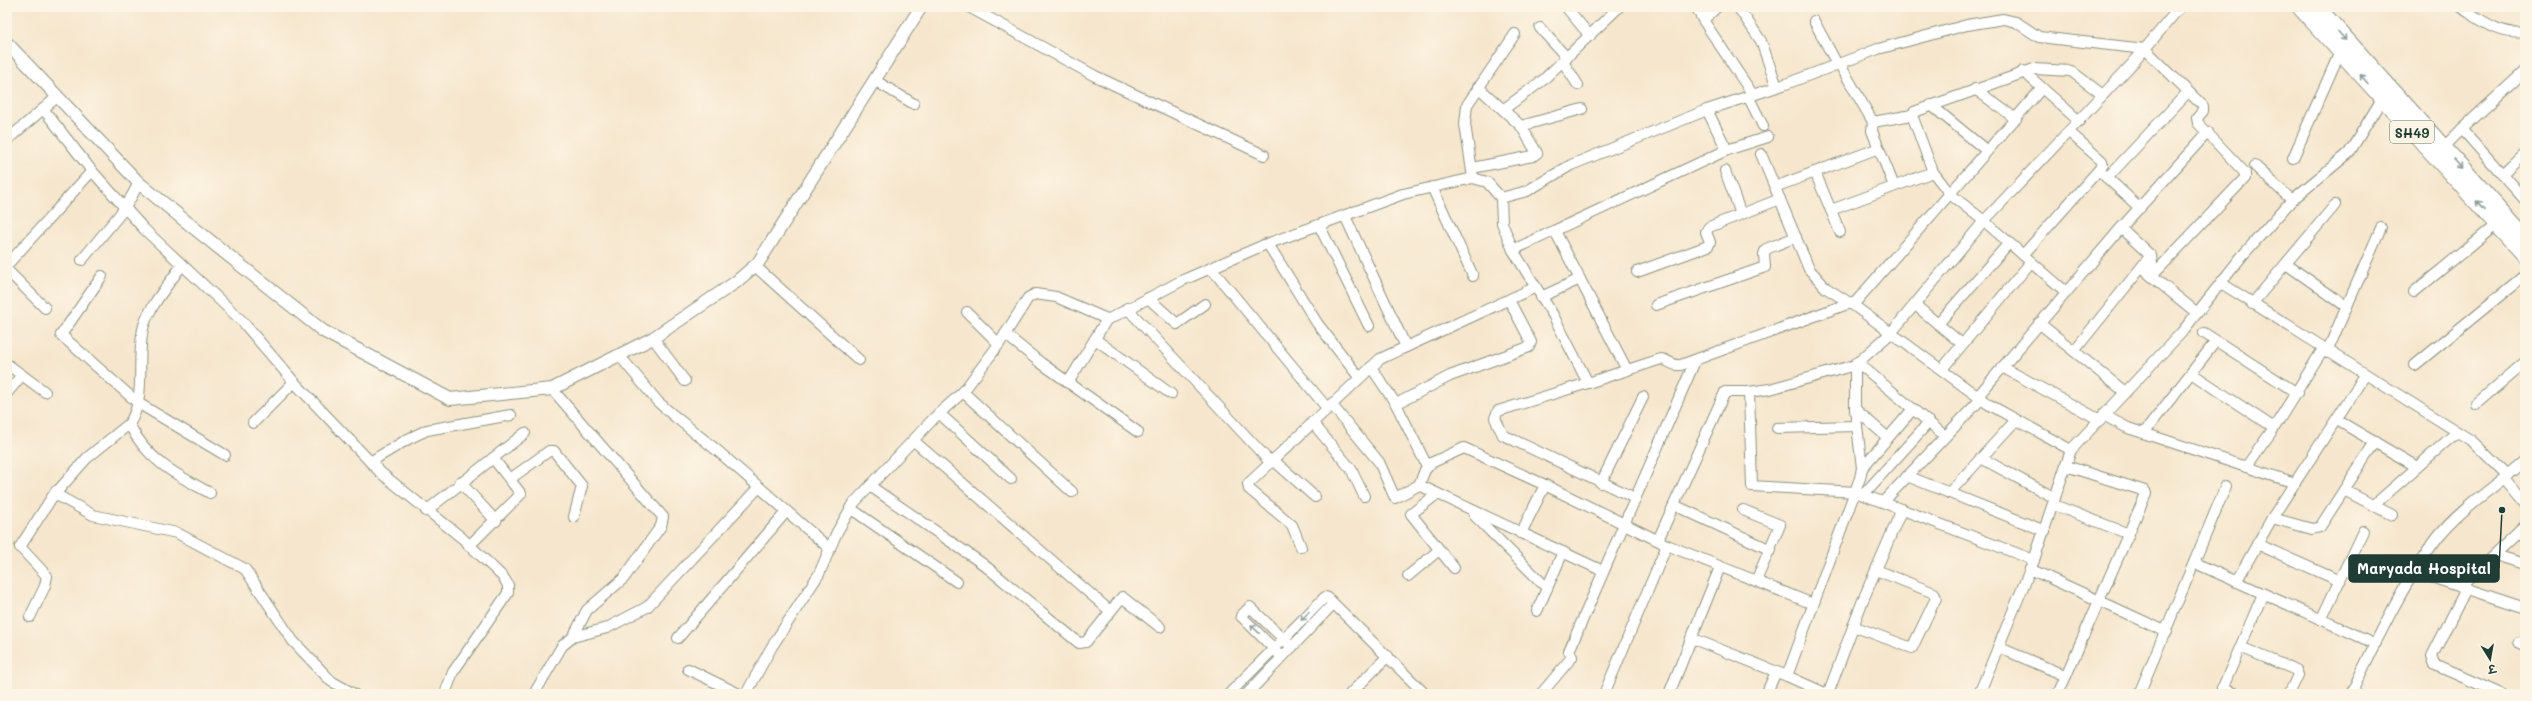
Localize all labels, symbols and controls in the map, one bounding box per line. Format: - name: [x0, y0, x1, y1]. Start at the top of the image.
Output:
- one-way arrow: [2338, 31, 2347, 42]
- one-way arrow: [2359, 73, 2368, 84]
- road number: SH49: [2390, 121, 2434, 143]
- one-way arrow: [2453, 158, 2462, 168]
- one-way arrow: [2476, 201, 2485, 211]
- callout: Maryada Hospital: [2349, 555, 2499, 582]
- text: Maryada Hospital: [2357, 558, 2491, 578]
- one-way arrow: [1300, 611, 1310, 621]
- one-way arrow: [1250, 625, 1260, 634]
- north arrow: [2470, 639, 2510, 679]
- text: उ: [2485, 661, 2498, 678]

